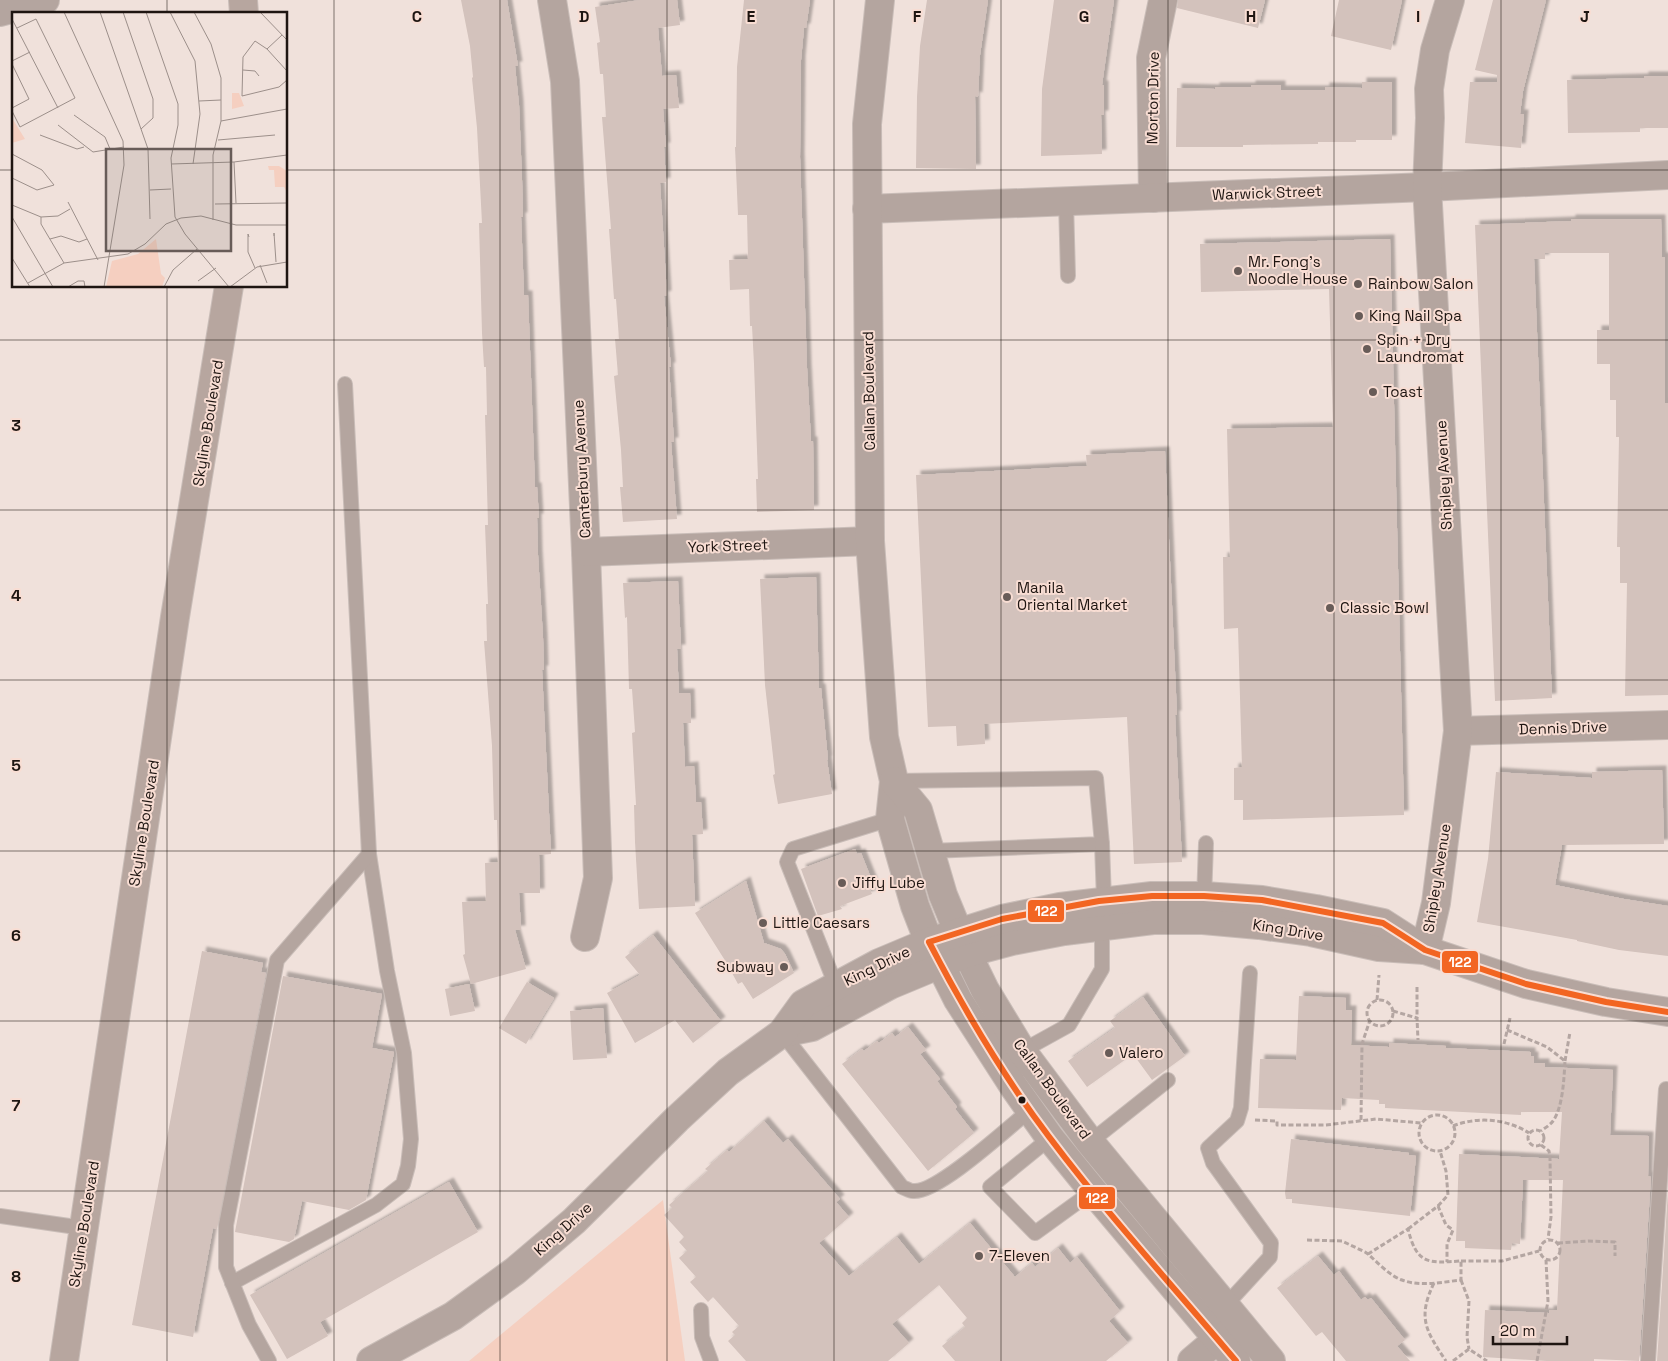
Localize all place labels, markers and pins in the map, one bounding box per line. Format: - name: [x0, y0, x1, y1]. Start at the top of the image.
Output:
- place label: Mr. Fong's Noodle House: [1248, 252, 1348, 288]
- marker: Mr. Fong's Noodle House: [1232, 265, 1244, 277]
- place label: Rainbow Salon: [1368, 274, 1474, 293]
- marker: Rainbow Salon: [1352, 278, 1364, 290]
- place label: King Nail Spa: [1369, 306, 1462, 325]
- marker: King Nail Spa: [1353, 310, 1365, 322]
- place label: Spin + Dry Laundromat: [1377, 330, 1464, 366]
- marker: Spin + Dry Laundromat: [1361, 343, 1373, 355]
- place label: Toast: [1383, 382, 1423, 401]
- marker: Toast: [1367, 386, 1379, 398]
- place label: Manila Oriental Market: [1017, 578, 1128, 614]
- marker: Manila Oriental Market: [1001, 591, 1013, 603]
- place label: Classic Bowl: [1340, 598, 1429, 617]
- marker: Classic Bowl: [1324, 602, 1336, 614]
- place label: Jiffy Lube: [852, 873, 925, 892]
- marker: Jiffy Lube: [836, 877, 848, 889]
- place label: Little Caesars: [773, 913, 870, 932]
- marker: Little Caesars: [757, 917, 769, 929]
- place label: Subway: [717, 957, 774, 976]
- marker: Subway: [778, 961, 790, 973]
- place label: Valero: [1119, 1043, 1164, 1062]
- marker: Valero: [1103, 1047, 1115, 1059]
- unlabelled marker: [1017, 1095, 1027, 1105]
- place label: 7-Eleven: [989, 1246, 1050, 1265]
- marker: 7-Eleven: [973, 1250, 985, 1262]

